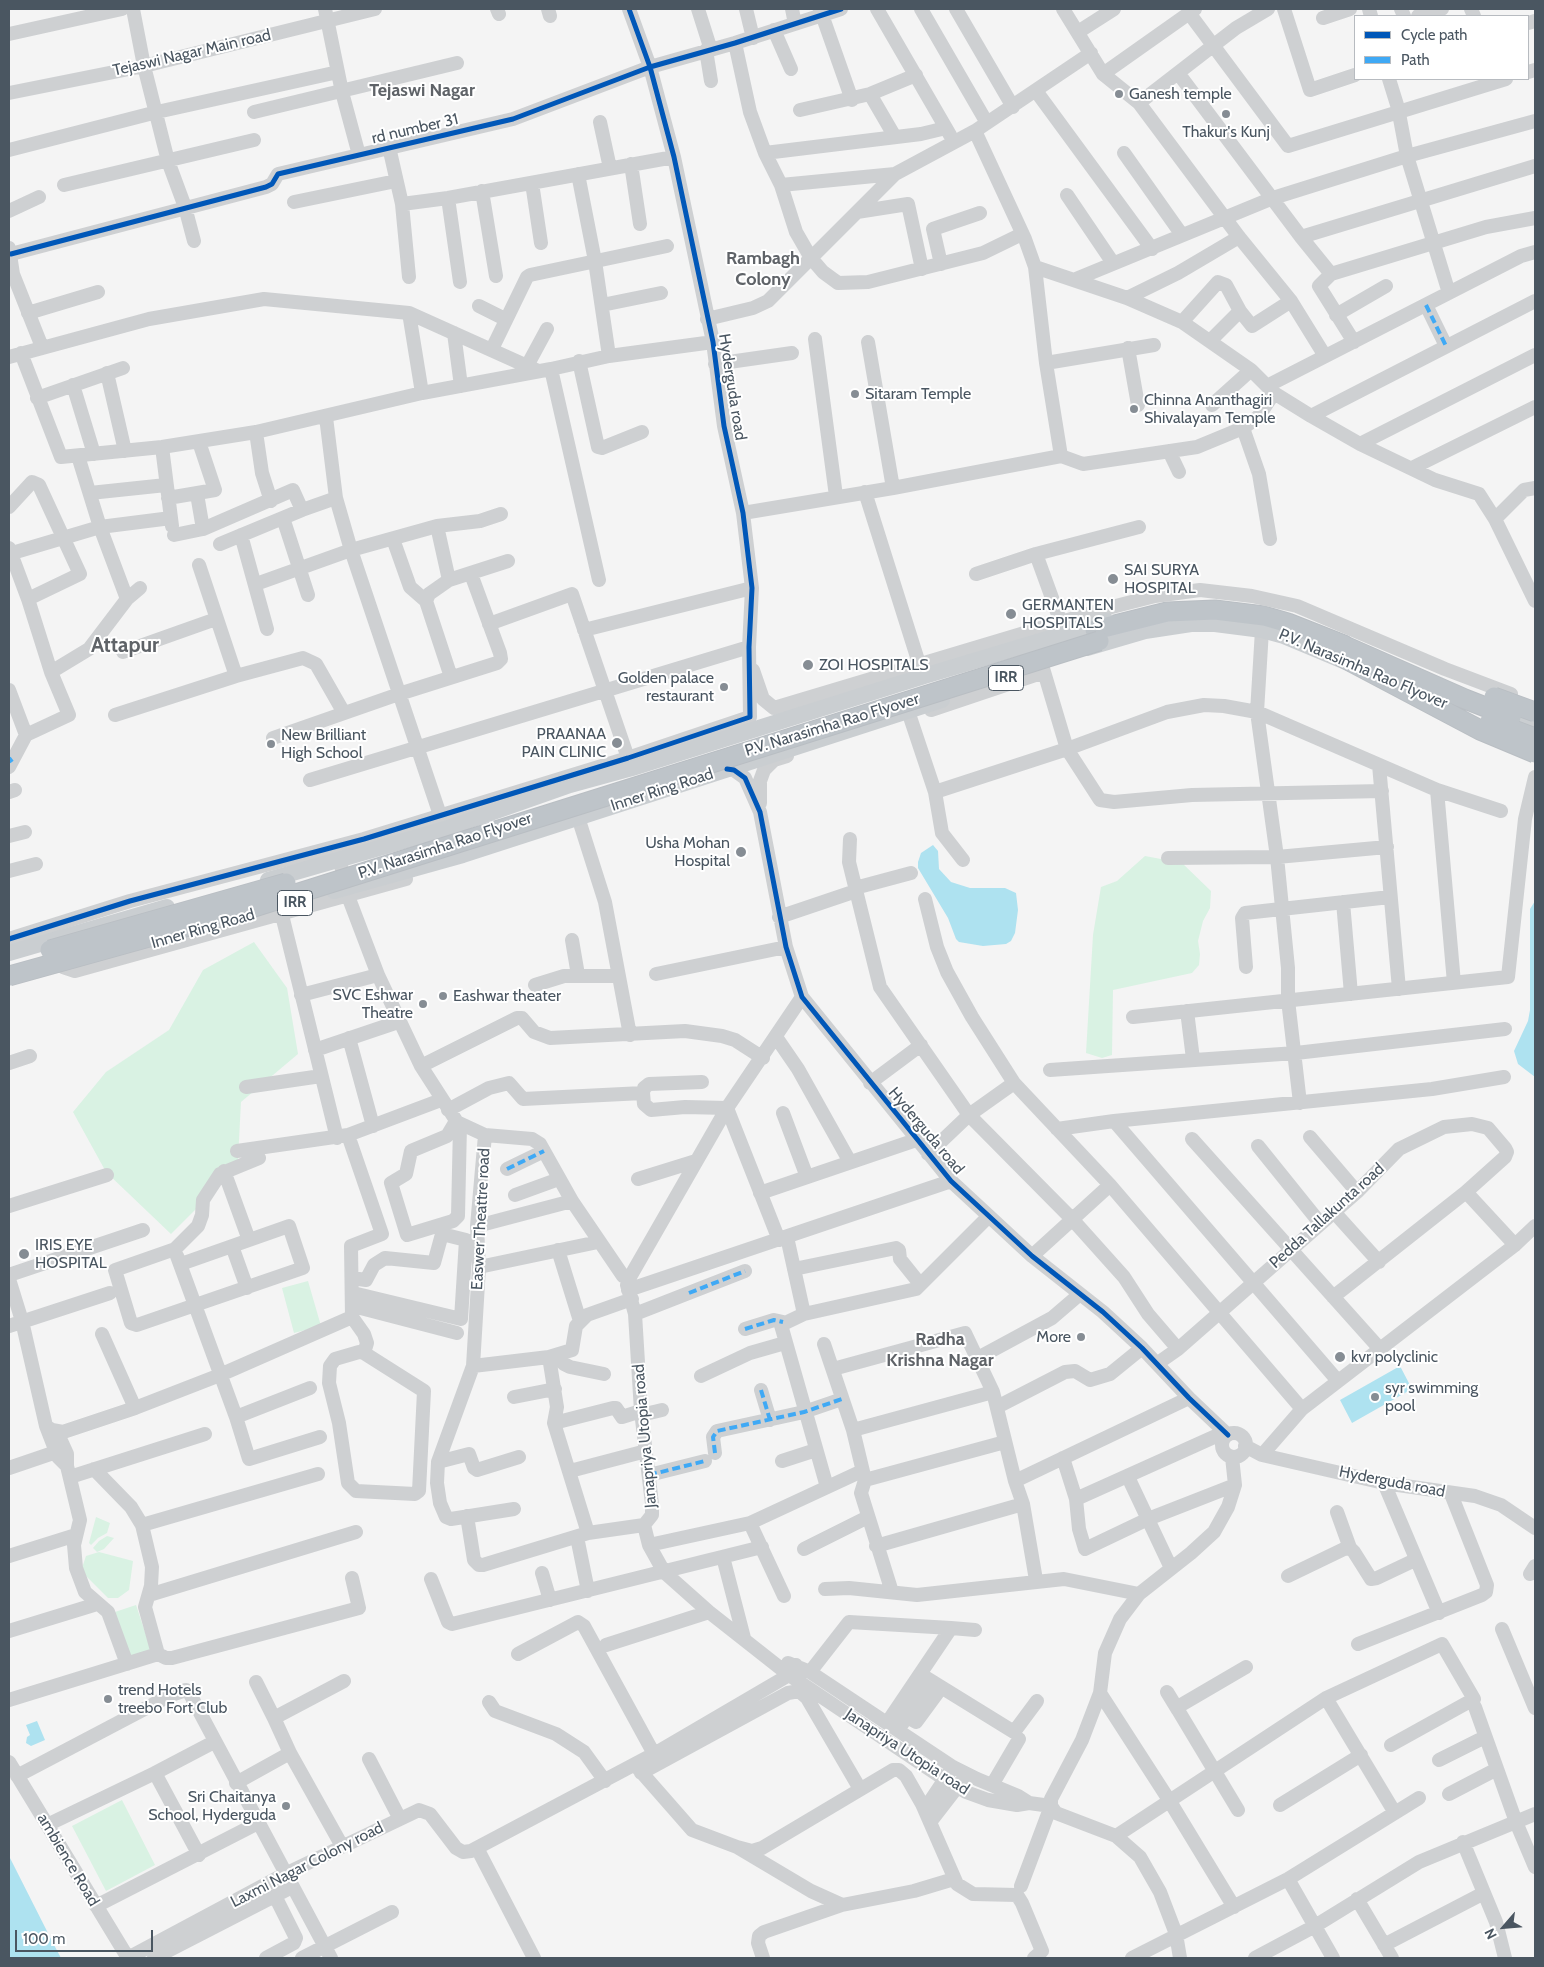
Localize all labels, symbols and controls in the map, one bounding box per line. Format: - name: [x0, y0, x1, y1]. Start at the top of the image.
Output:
- legend: [1354, 15, 1529, 80]
- street label: Tejaswi Nagar Main road: [111, 25, 273, 81]
- text: Cycle path: [1401, 26, 1467, 44]
- text: Path: [1401, 51, 1430, 69]
- district label: Tejaswi Nagar: [369, 80, 475, 102]
- place label: Ganesh temple: [1129, 84, 1232, 104]
- marker: Ganesh temple: [1113, 88, 1125, 100]
- marker: Thakur's Kunj: [1220, 108, 1232, 120]
- street label: rd number 31: [370, 110, 460, 148]
- place label: Thakur's Kunj: [1182, 122, 1270, 142]
- district label: Rambagh Colony: [726, 248, 800, 290]
- street label: Hyderguda road: [714, 332, 750, 442]
- place label: Sitaram Temple: [865, 384, 971, 404]
- marker: Sitaram Temple: [849, 388, 861, 400]
- place label: Chinna Ananthagiri Shivalayam Temple: [1144, 390, 1275, 428]
- marker: Chinna Ananthagiri Shivalayam Temple: [1128, 403, 1140, 415]
- place label: SAI SURYA HOSPITAL: [1124, 560, 1199, 598]
- marker: SAI SURYA HOSPITAL: [1106, 572, 1120, 586]
- place label: GERMANTEN HOSPITALS: [1022, 595, 1114, 633]
- marker: GERMANTEN HOSPITALS: [1004, 607, 1018, 621]
- street label: P.V. Narasimha Rao Flyover: [1276, 625, 1450, 713]
- district label: Attapur: [91, 633, 159, 659]
- place label: ZOI HOSPITALS: [819, 655, 929, 675]
- marker: ZOI HOSPITALS: [801, 658, 815, 672]
- road number: IRR: [988, 666, 1024, 690]
- place label: Golden palace restaurant: [618, 668, 714, 706]
- marker: Golden palace restaurant: [718, 681, 730, 693]
- street label: P.V. Narasimha Rao Flyover: [743, 689, 921, 761]
- place label: PRAANAA PAIN CLINIC: [522, 724, 606, 762]
- place label: New Brilliant High School: [281, 725, 366, 763]
- marker: PRAANAA PAIN CLINIC: [610, 736, 624, 750]
- marker: New Brilliant High School: [265, 738, 277, 750]
- street label: Inner Ring Road: [608, 764, 716, 816]
- street label: P.V. Narasimha Rao Flyover: [356, 809, 534, 883]
- place label: Usha Mohan Hospital: [645, 833, 730, 871]
- marker: Usha Mohan Hospital: [734, 845, 748, 859]
- road number: IRR: [278, 890, 312, 916]
- street label: Inner Ring Road: [149, 905, 257, 953]
- place label: SVC Eshwar Theatre: [332, 985, 413, 1023]
- place label: Eashwar theater: [453, 986, 561, 1006]
- marker: Eashwar theater: [437, 990, 449, 1002]
- marker: SVC Eshwar Theatre: [417, 998, 429, 1010]
- street label: Hyderguda road: [884, 1084, 968, 1178]
- street label: Easwer Theattre road: [468, 1148, 494, 1290]
- street label: Pedda Tallakunta road: [1266, 1159, 1388, 1273]
- place label: IRIS EYE HOSPITAL: [35, 1235, 107, 1273]
- marker: IRIS EYE HOSPITAL: [17, 1247, 31, 1261]
- place label: More: [1036, 1327, 1071, 1347]
- district label: Radha Krishna Nagar: [886, 1329, 994, 1372]
- marker: More: [1075, 1331, 1087, 1343]
- place label: kvr polyclinic: [1351, 1347, 1438, 1367]
- marker: kvr polyclinic: [1333, 1350, 1347, 1364]
- street label: Janapriya Utopia road: [629, 1363, 661, 1509]
- place label: syr swimming pool: [1385, 1378, 1478, 1416]
- marker: syr swimming pool: [1369, 1391, 1381, 1403]
- street label: Hyderguda road: [1337, 1462, 1447, 1502]
- place label: trend Hotels treebo Fort Club: [118, 1680, 227, 1718]
- marker: trend Hotels treebo Fort Club: [102, 1693, 114, 1705]
- street label: Janapriya Utopia road: [841, 1705, 973, 1799]
- place label: Sri Chaitanya School, Hyderguda: [148, 1787, 276, 1825]
- marker: Sri Chaitanya School, Hyderguda: [280, 1800, 292, 1812]
- street label: ambience Road: [33, 1810, 103, 1910]
- street label: Laxmi Nagar Colony road: [227, 1818, 387, 1912]
- north arrow: [1479, 1902, 1529, 1952]
- scale bar: [18, 1920, 155, 1952]
- text: N: [1480, 1925, 1501, 1942]
- text: 100 m: [23, 1930, 65, 1948]

